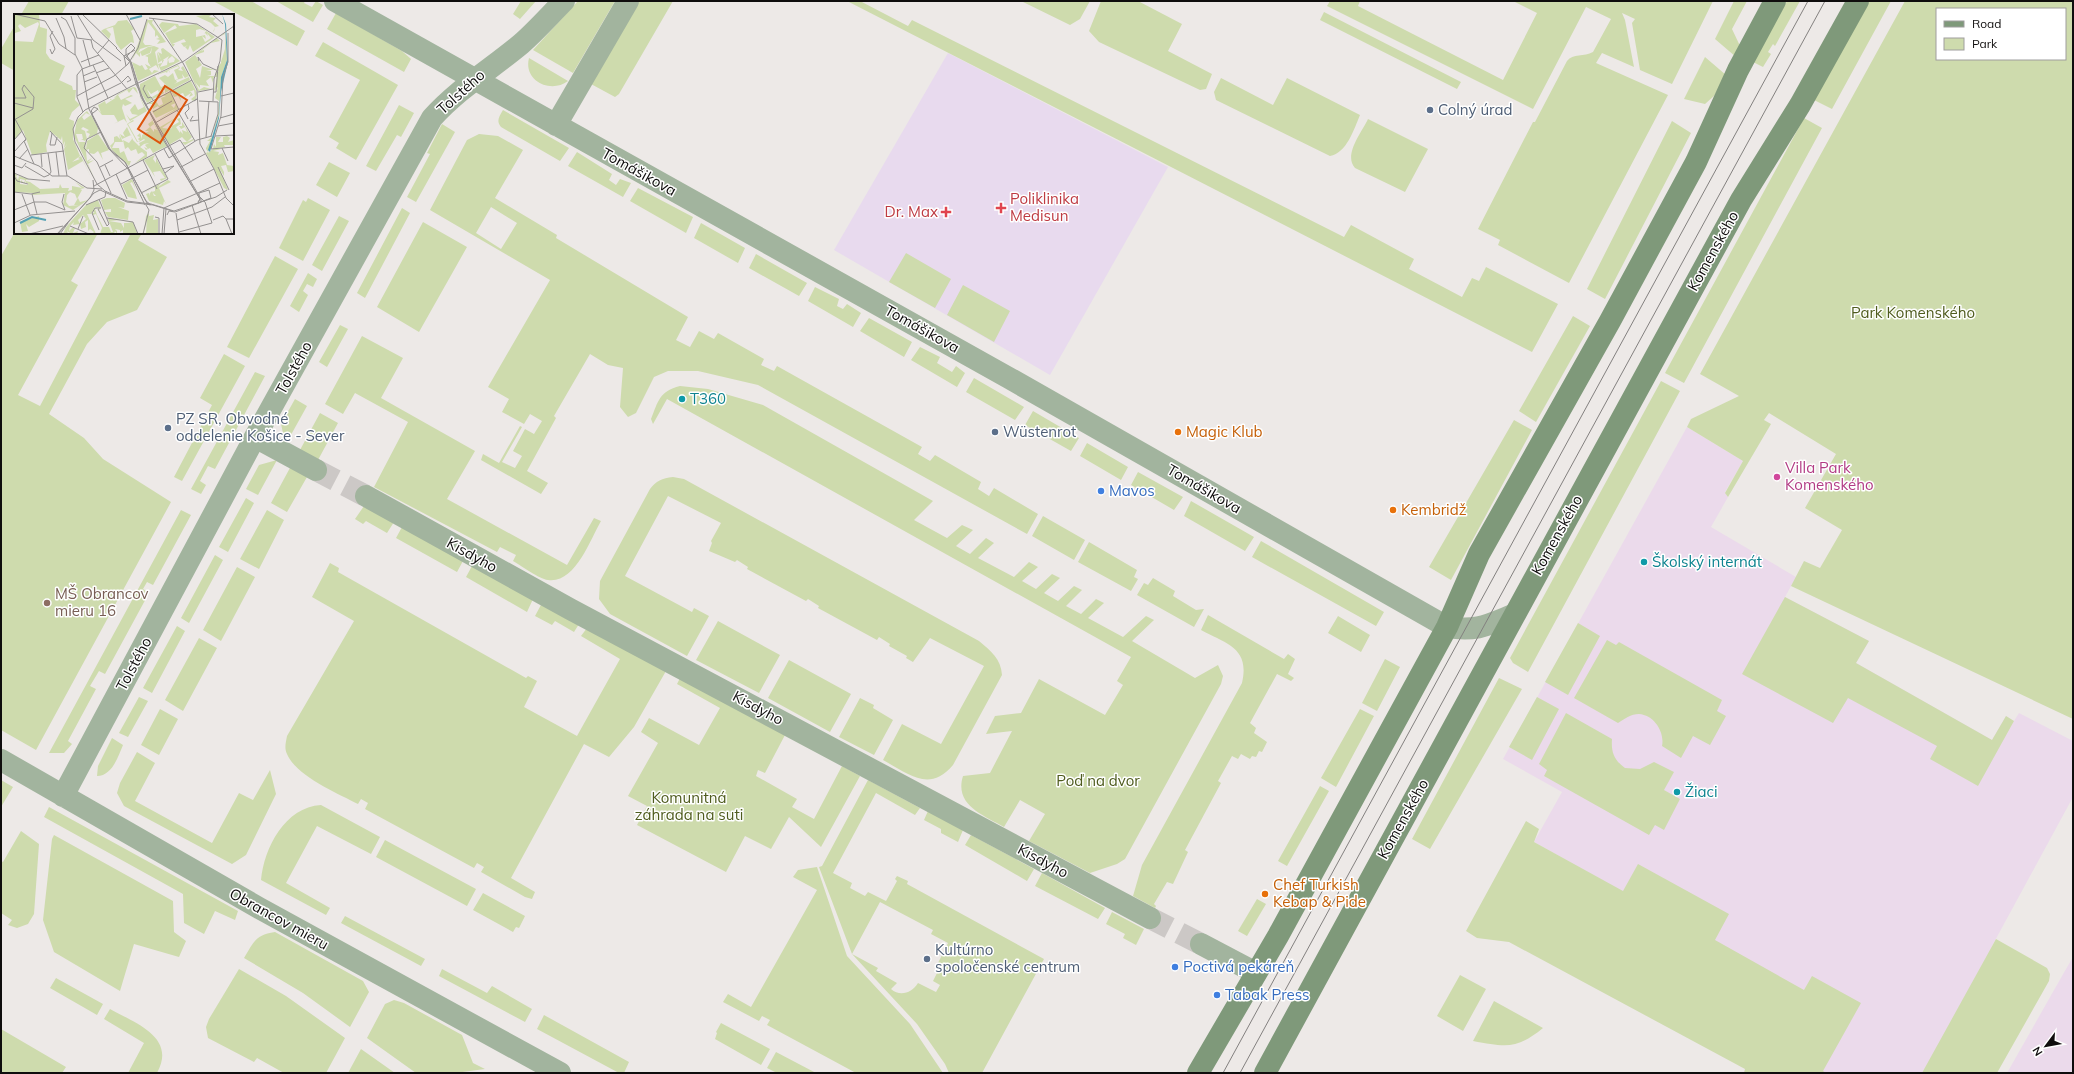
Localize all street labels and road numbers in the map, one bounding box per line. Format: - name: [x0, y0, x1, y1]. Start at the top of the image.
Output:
- street label: Tolstého: [433, 65, 489, 118]
- street label: Tomášikova: [599, 143, 680, 200]
- street label: Komenského: [1683, 207, 1742, 294]
- street label: Tomášikova: [882, 300, 963, 357]
- street label: Tolstého: [271, 338, 316, 398]
- street label: Tomášikova: [1164, 460, 1245, 517]
- street label: Komenského: [1527, 491, 1586, 578]
- street label: Kisdyho: [444, 533, 501, 576]
- street label: Tolstého: [112, 634, 156, 694]
- street label: Kisdyho: [730, 686, 787, 729]
- street label: Komenského: [1373, 775, 1432, 862]
- street label: Kisdyho: [1015, 839, 1072, 882]
- street label: Obrancov mieru: [226, 884, 332, 954]

